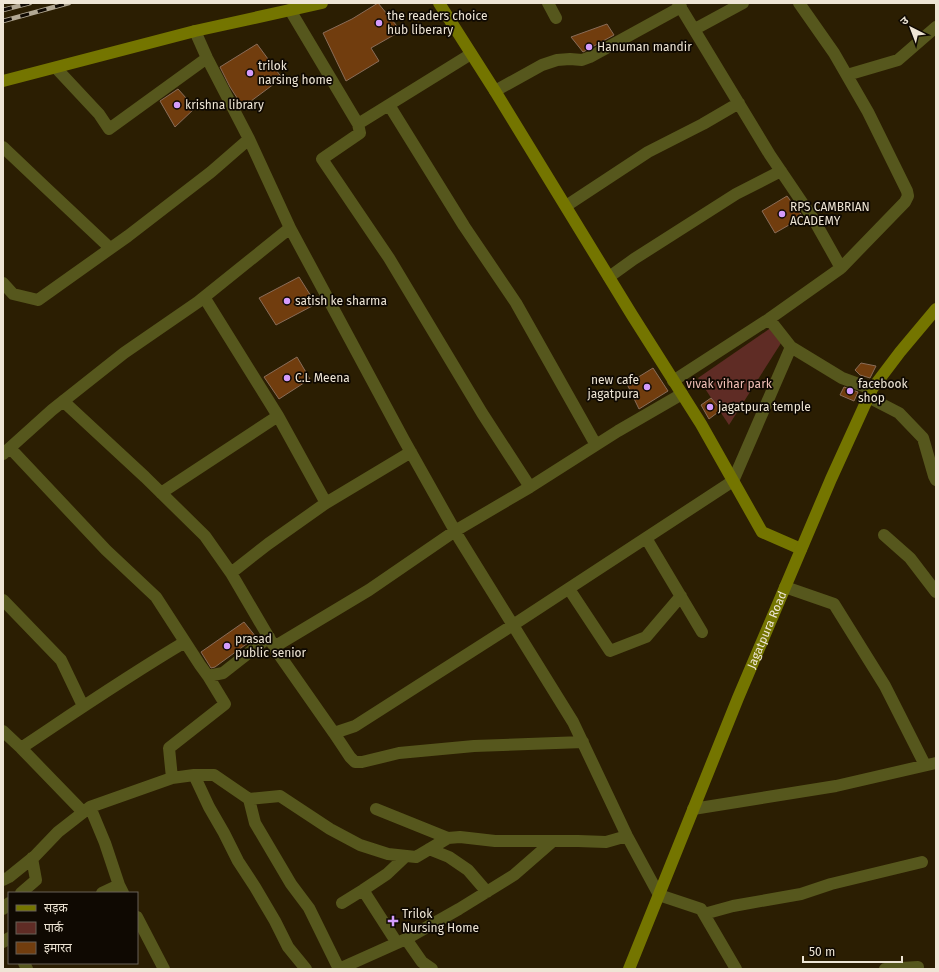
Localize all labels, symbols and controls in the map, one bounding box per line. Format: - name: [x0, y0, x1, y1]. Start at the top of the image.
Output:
- north arrow: [891, 8, 931, 48]
- place label: the readers choice hub liberary: [387, 9, 487, 37]
- text: उ: [898, 14, 912, 28]
- marker: the readers choice hub liberary: [374, 18, 384, 28]
- place label: Hanuman mandir: [597, 40, 692, 54]
- marker: Hanuman mandir: [584, 42, 594, 52]
- place label: trilok narsing home: [258, 59, 332, 87]
- marker: trilok narsing home: [245, 68, 255, 78]
- place label: krishna library: [185, 98, 264, 112]
- marker: krishna library: [172, 100, 182, 110]
- place label: RPS CAMBRIAN ACADEMY: [790, 200, 870, 228]
- marker: RPS CAMBRIAN ACADEMY: [777, 209, 787, 219]
- place label: satish ke sharma: [295, 294, 387, 308]
- marker: satish ke sharma: [282, 296, 292, 306]
- place label: C.L Meena: [295, 371, 350, 385]
- marker: C.L Meena: [282, 373, 292, 383]
- place label: new cafe jagatpura: [587, 373, 639, 401]
- park label: vivak vihar park: [686, 377, 773, 391]
- place label: facebook shop: [858, 377, 908, 405]
- marker: new cafe jagatpura: [642, 382, 652, 392]
- marker: facebook shop: [845, 386, 855, 396]
- place label: jagatpura temple: [717, 400, 811, 414]
- marker: jagatpura temple: [705, 402, 715, 412]
- street label: Jagatpura Road: [744, 589, 790, 671]
- place label: prasad public senior: [235, 632, 307, 660]
- marker: prasad public senior: [222, 641, 232, 651]
- legend: [8, 892, 138, 964]
- text: सड़क: [44, 901, 69, 915]
- place label: Trilok Nursing Home: [402, 907, 479, 935]
- marker: Trilok Nursing Home: [387, 915, 399, 927]
- text: पार्क: [44, 921, 64, 935]
- scale bar: [803, 938, 902, 964]
- text: इमारत: [44, 941, 73, 955]
- text: 50 m: [809, 945, 835, 959]

